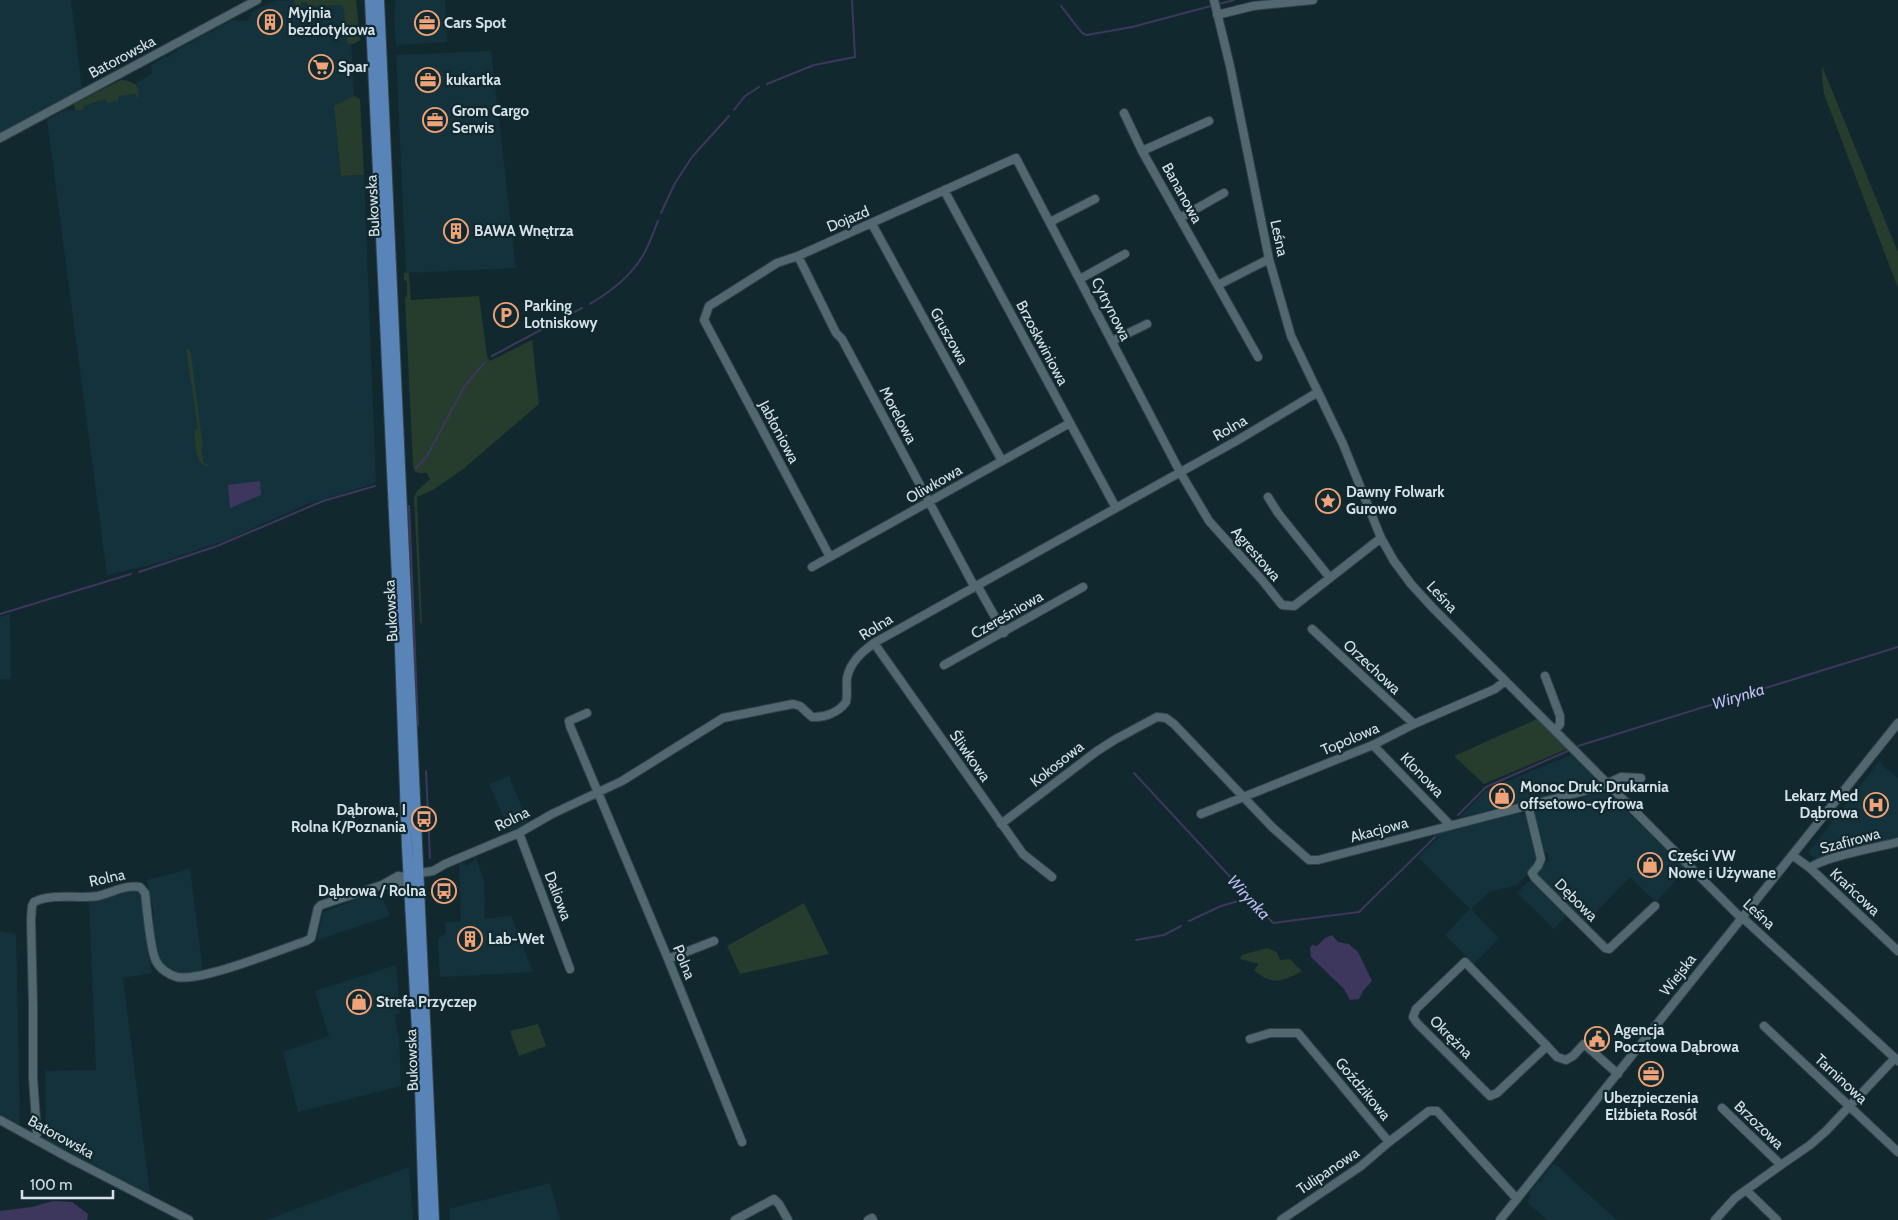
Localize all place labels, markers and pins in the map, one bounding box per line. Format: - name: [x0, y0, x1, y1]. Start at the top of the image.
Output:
- place label: Myjnia bezdotykowa: [288, 4, 376, 39]
- building icon: Myjnia bezdotykowa: [257, 9, 283, 35]
- office icon: Cars Spot: [414, 10, 440, 36]
- place label: Cars Spot: [444, 14, 506, 32]
- supermarket icon: Spar: [308, 54, 334, 80]
- place label: Spar: [338, 58, 368, 76]
- office icon: kukartka: [415, 67, 441, 93]
- place label: kukartka: [446, 71, 502, 89]
- place label: Grom Cargo Serwis: [452, 102, 530, 137]
- office icon: Grom Cargo Serwis: [422, 107, 448, 133]
- building icon: BAWA Wnętrza: [443, 218, 469, 244]
- place label: BAWA Wnętrza: [474, 222, 574, 240]
- place label: Parking Lotniskowy: [524, 297, 599, 332]
- parking icon: Parking Lotniskowy: [493, 302, 519, 328]
- place label: Dawny Folwark Gurowo: [1346, 483, 1445, 518]
- place icon: Dawny Folwark Gurowo: [1315, 488, 1341, 514]
- place label: Monoc Druk: Drukarnia offsetowo-cyfrowa: [1520, 778, 1669, 813]
- shop icon: Monoc Druk: Drukarnia offsetowo-cyfrowa: [1489, 783, 1515, 809]
- place label: Lekarz Med Dąbrowa: [1784, 787, 1859, 822]
- hospital icon: Lekarz Med Dąbrowa: [1863, 792, 1889, 818]
- place label: Dąbrowa, I Rolna K/Poznania: [291, 801, 407, 836]
- bus stop icon: Dąbrowa, I Rolna K/Poznania: [411, 806, 437, 832]
- place label: Części VW Nowe i Używane: [1668, 847, 1776, 882]
- shop icon: Części VW Nowe i Używane: [1637, 852, 1663, 878]
- bus stop icon: Dąbrowa / Rolna: [431, 878, 457, 904]
- place label: Dąbrowa / Rolna: [318, 882, 427, 900]
- building icon: Lab-Wet: [457, 926, 483, 952]
- place label: Lab-Wet: [488, 930, 544, 948]
- shop icon: Strefa Przyczep: [346, 989, 372, 1015]
- place label: Strefa Przyczep: [376, 993, 477, 1011]
- place label: Agencja Pocztowa Dąbrowa: [1614, 1021, 1739, 1056]
- public building icon: Agencja Pocztowa Dąbrowa: [1584, 1026, 1610, 1052]
- office icon: Ubezpieczenia Elżbieta Rosół: [1638, 1061, 1664, 1087]
- place label: Ubezpieczenia Elżbieta Rosół: [1604, 1089, 1699, 1124]

